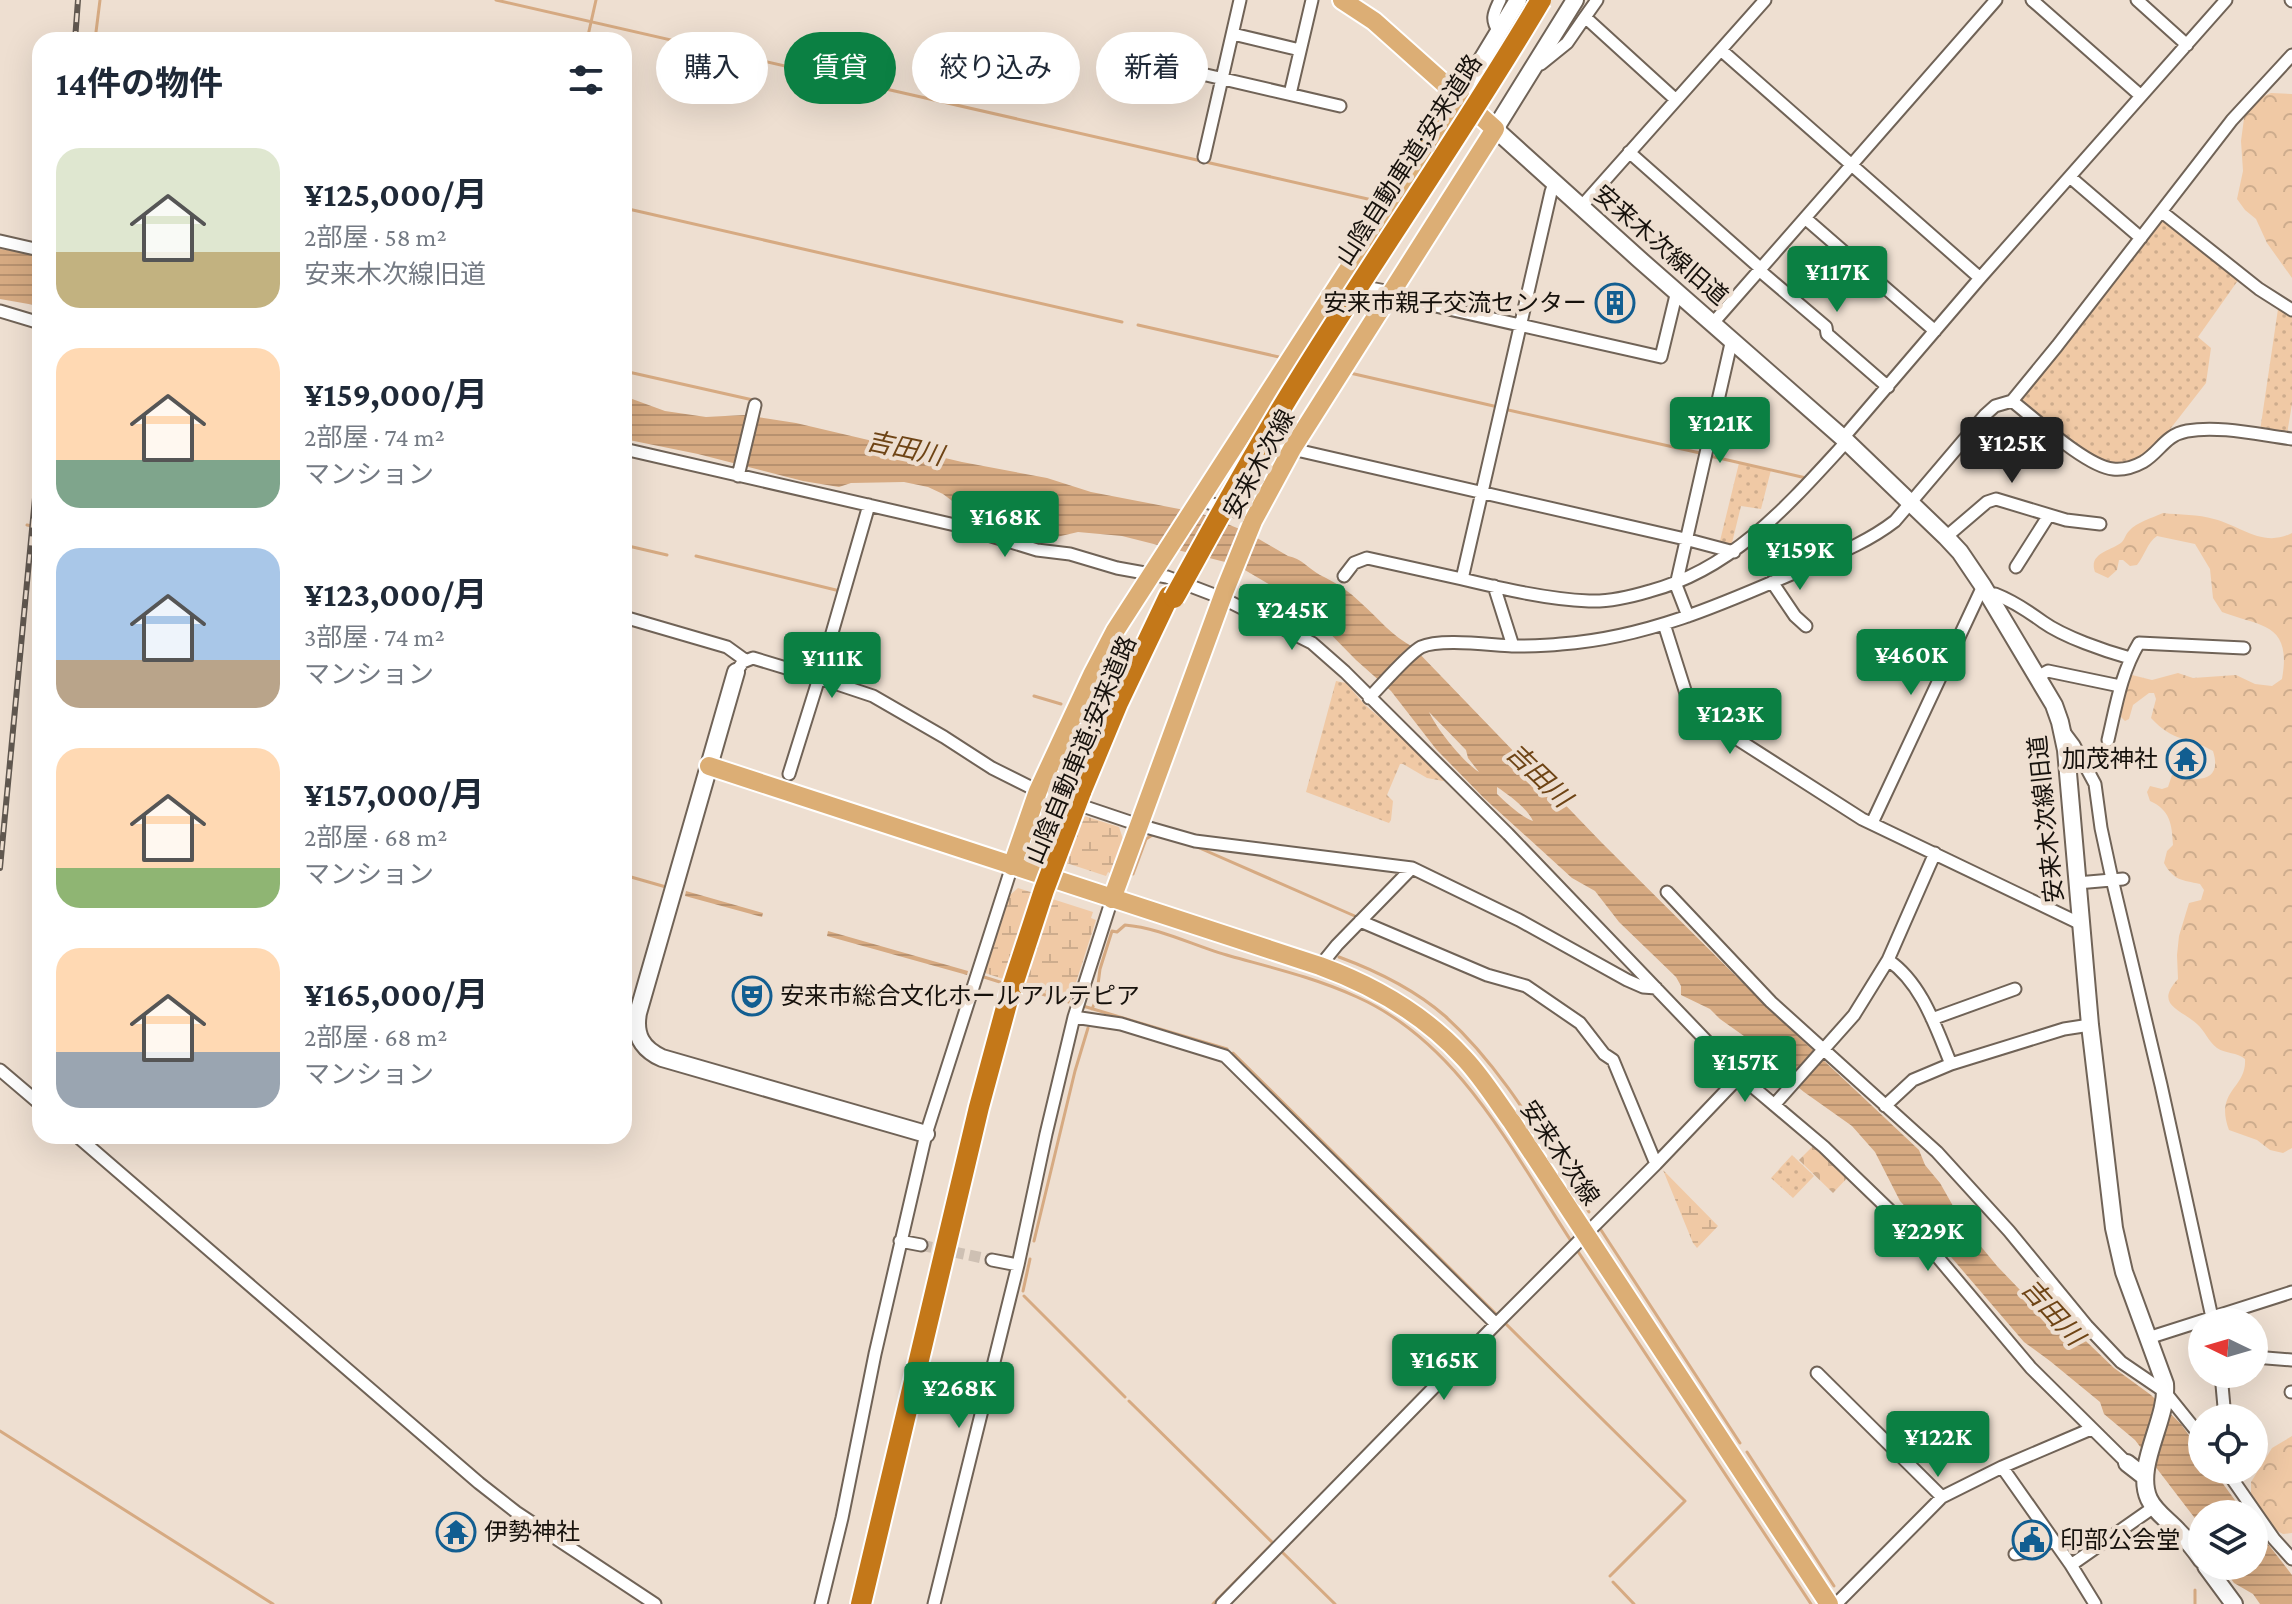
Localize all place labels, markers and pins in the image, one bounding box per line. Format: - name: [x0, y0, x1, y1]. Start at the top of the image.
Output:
- pin: ¥117K: [1781, 246, 1893, 314]
- building icon: 安来市親子交流センター: [1594, 282, 1636, 324]
- place label: 安来市親子交流センター: [1323, 289, 1587, 316]
- pin: ¥121K: [1664, 397, 1776, 465]
- pin: ¥125K: [1956, 417, 2068, 485]
- pin: ¥168K: [949, 491, 1061, 559]
- pin: ¥159K: [1744, 524, 1856, 592]
- pin: ¥245K: [1236, 584, 1348, 652]
- pin: ¥460K: [1855, 629, 1967, 697]
- pin: ¥111K: [776, 632, 888, 700]
- pin: ¥123K: [1674, 688, 1786, 756]
- temple icon: 加茂神社: [2165, 738, 2207, 780]
- place label: 加茂神社: [2062, 745, 2158, 772]
- theatre icon: 安来市総合文化ホールアルテピア: [731, 975, 773, 1017]
- place label: 安来市総合文化ホールアルテピア: [780, 982, 1140, 1009]
- pin: ¥157K: [1689, 1036, 1801, 1104]
- pin: ¥229K: [1872, 1205, 1984, 1273]
- pin: ¥165K: [1388, 1334, 1500, 1402]
- pin: ¥268K: [903, 1362, 1015, 1430]
- pin: ¥122K: [1882, 1411, 1994, 1479]
- temple icon: 伊勢神社: [435, 1511, 477, 1553]
- place label: 伊勢神社: [484, 1518, 580, 1545]
- public building icon: 印部公会堂: [2011, 1519, 2053, 1561]
- place label: 印部公会堂: [2060, 1526, 2180, 1553]

